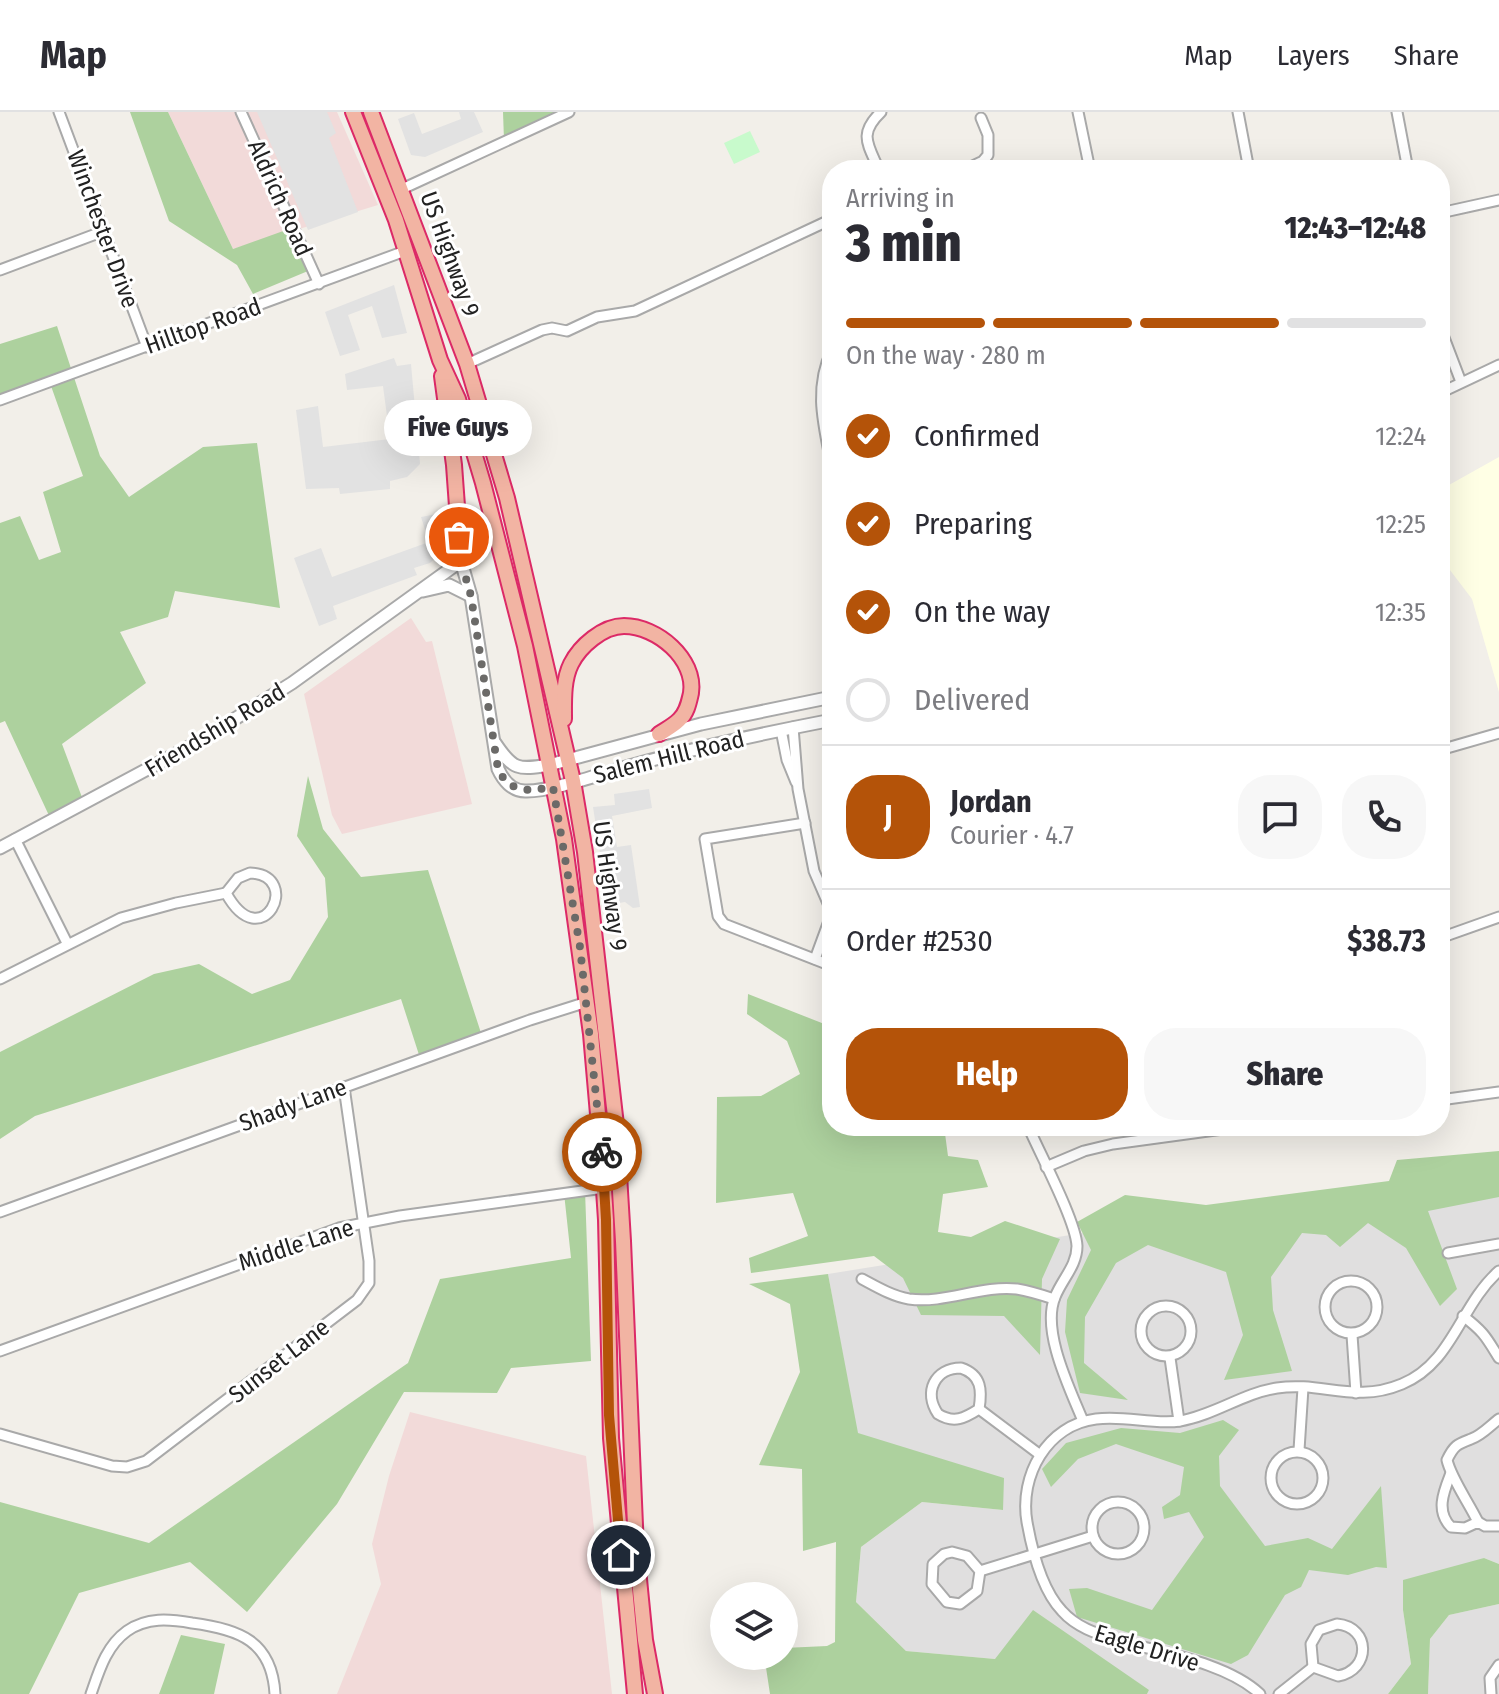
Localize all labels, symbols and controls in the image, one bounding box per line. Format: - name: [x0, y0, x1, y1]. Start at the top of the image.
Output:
- text: Map: [40, 32, 107, 78]
- text: Map: [1184, 39, 1233, 72]
- text: Layers: [1277, 39, 1350, 72]
- text: Share: [1394, 39, 1459, 72]
- street label: Aldrich Road: [242, 135, 318, 261]
- street label: Winchester Drive: [61, 146, 145, 312]
- text: Arriving in: [846, 183, 955, 214]
- street label: US Highway 9: [414, 188, 486, 320]
- text: 12:43–12:48: [1284, 210, 1426, 246]
- text: 3 min: [846, 212, 962, 275]
- street label: Hilltop Road: [141, 292, 265, 360]
- text: On the way · 280 m: [846, 340, 1046, 371]
- callout: Five Guys: [385, 401, 533, 457]
- text: Five Guys: [407, 412, 509, 443]
- icon: check: [846, 414, 890, 458]
- text: Confirmed: [914, 418, 1040, 454]
- text: 12:24: [1375, 421, 1426, 452]
- icon: check: [846, 502, 890, 546]
- pin: [425, 503, 493, 571]
- text: Preparing: [914, 506, 1032, 542]
- text: 12:25: [1375, 509, 1426, 540]
- icon: bag: [437, 515, 481, 559]
- icon: check: [846, 590, 890, 634]
- text: On the way: [914, 594, 1050, 630]
- text: 12:35: [1375, 597, 1426, 628]
- street label: Friendship Road: [140, 677, 290, 783]
- text: Delivered: [914, 682, 1030, 718]
- street label: Salem Hill Road: [591, 725, 747, 789]
- button: chat: [1238, 775, 1322, 859]
- button: phone: [1342, 775, 1426, 859]
- text: Jordan: [950, 784, 1032, 820]
- text: J: [884, 799, 892, 835]
- street label: US Highway 9: [587, 819, 633, 953]
- text: Courier · 4.7: [950, 820, 1074, 851]
- text: Order #2530: [846, 923, 993, 959]
- text: $38.73: [1347, 923, 1426, 959]
- button: Help: [846, 1028, 1128, 1120]
- button: Share: [1144, 1028, 1426, 1120]
- street label: Shady Lane: [235, 1073, 351, 1137]
- courier: [562, 1112, 642, 1192]
- icon: bike: [580, 1130, 624, 1174]
- street label: Middle Lane: [235, 1213, 357, 1277]
- street label: Sunset Lane: [223, 1313, 335, 1409]
- pin: [587, 1521, 655, 1589]
- icon: home: [599, 1533, 643, 1577]
- map controls: [710, 1582, 798, 1670]
- button: layers: [710, 1582, 798, 1670]
- street label: Eagle Drive: [1091, 1619, 1203, 1677]

